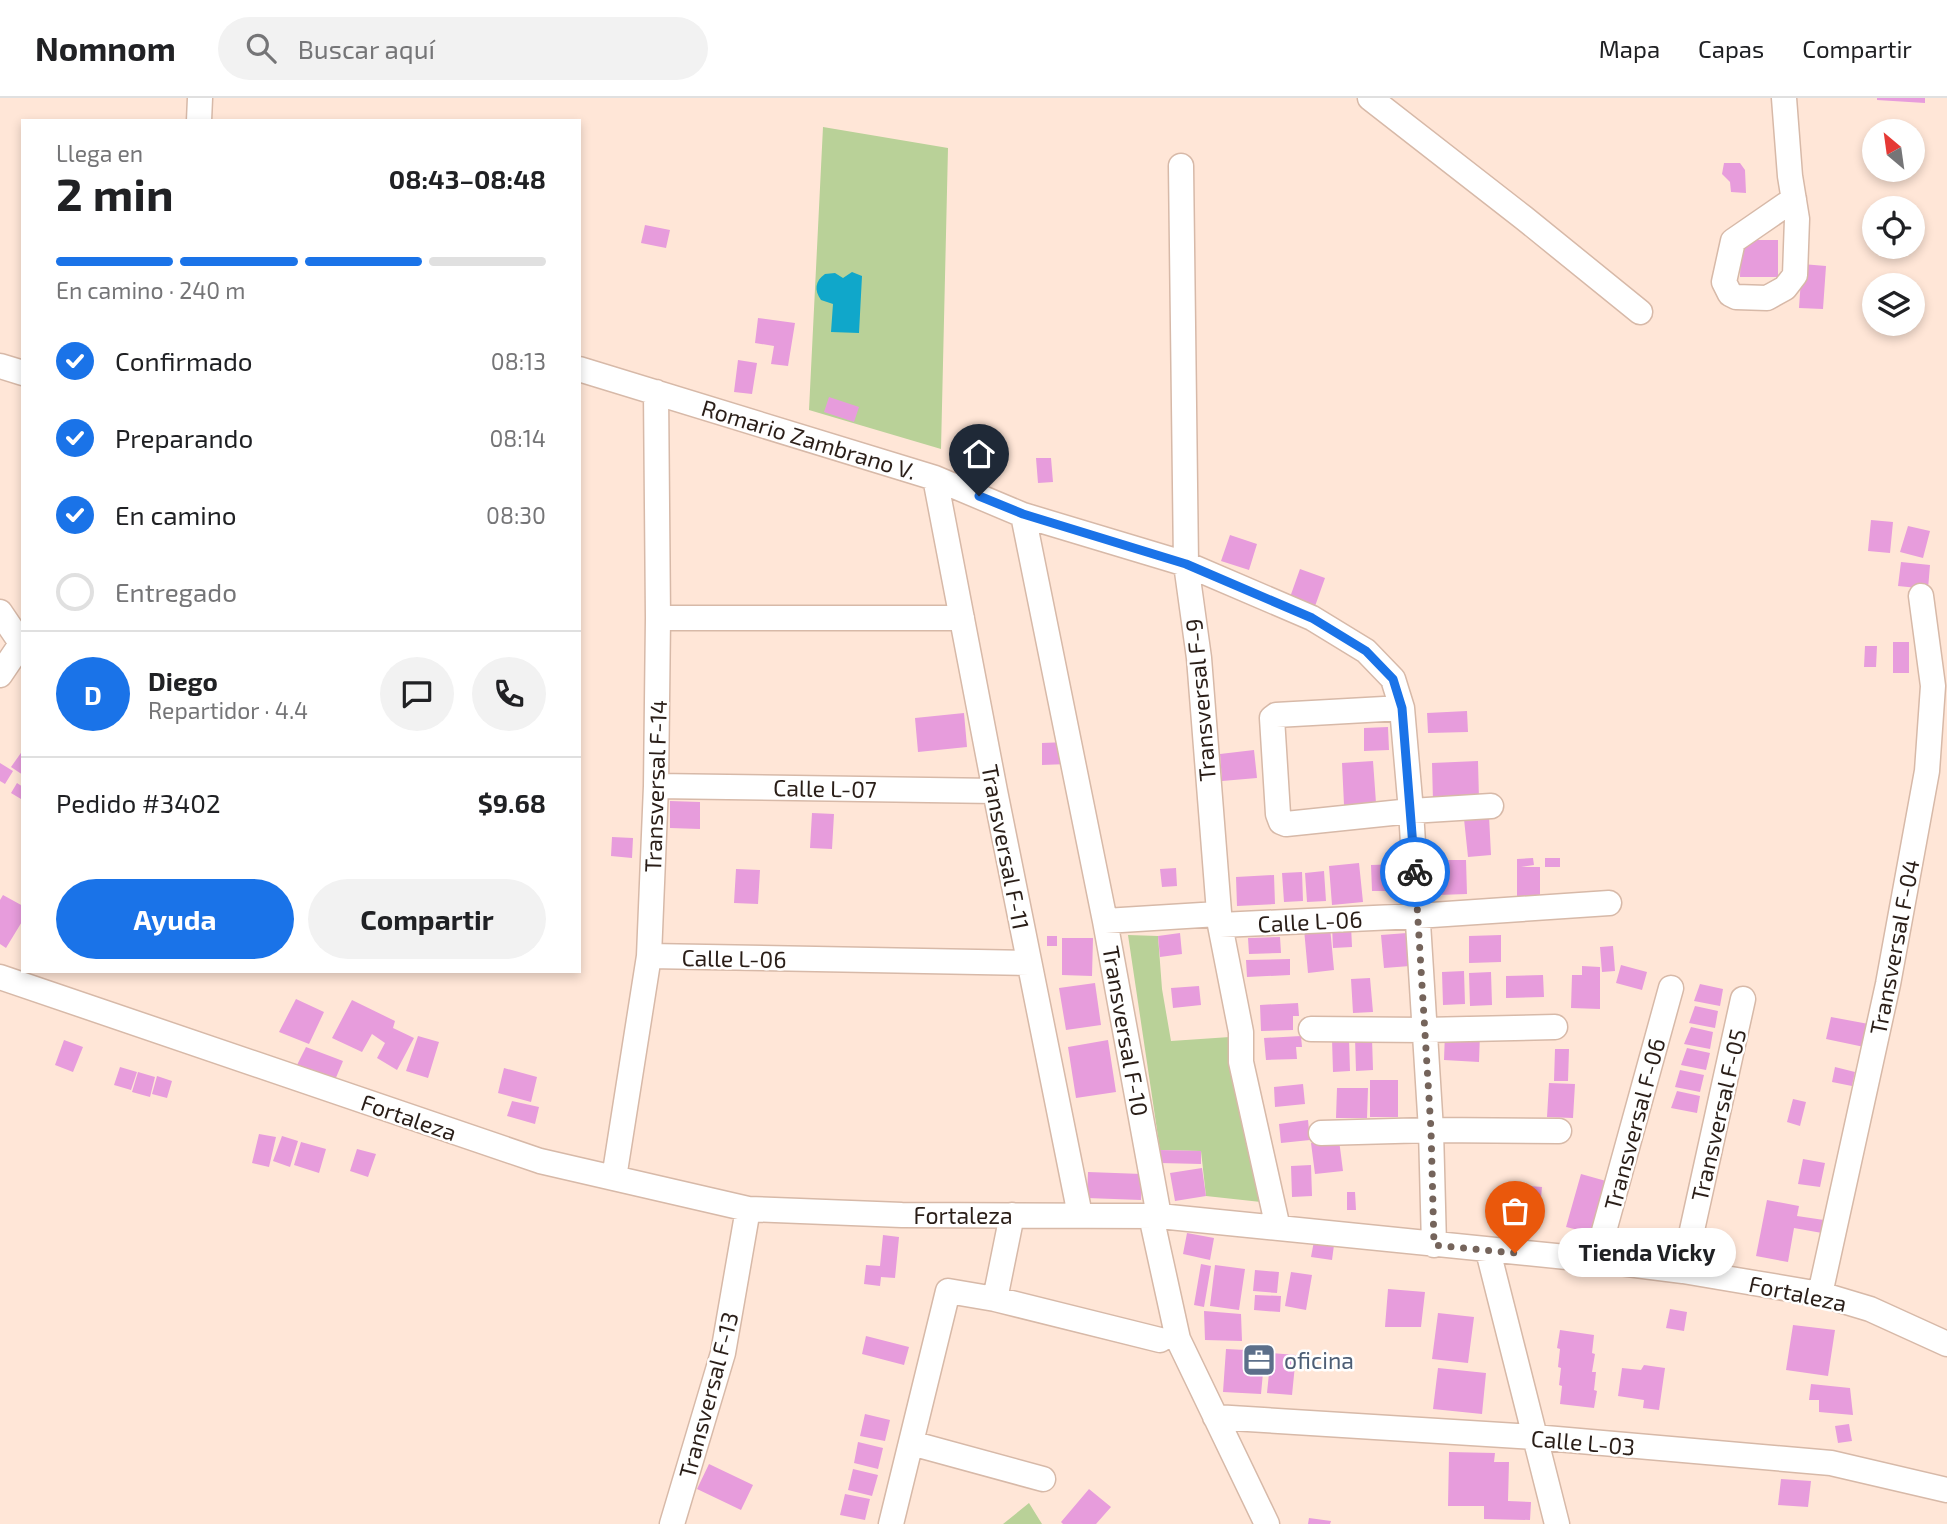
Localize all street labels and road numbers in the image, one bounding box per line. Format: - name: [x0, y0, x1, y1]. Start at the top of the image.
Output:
- street label: Romario Zambrano V.: [698, 393, 920, 485]
- street label: Transversal F-9: [1179, 618, 1221, 782]
- street label: Transversal F-14: [638, 699, 672, 873]
- street label: Transversal F-11: [976, 762, 1036, 932]
- street label: Calle L-07: [773, 773, 877, 803]
- street label: Transversal F-04: [1863, 857, 1925, 1037]
- street label: Calle L-06: [1257, 904, 1363, 938]
- street label: Calle L-06: [681, 943, 787, 973]
- street label: Transversal F-10: [1097, 944, 1155, 1118]
- street label: Transversal F-05: [1685, 1026, 1751, 1204]
- street label: Transversal F-06: [1598, 1035, 1670, 1213]
- street label: Fortaleza: [358, 1088, 460, 1146]
- street label: Fortaleza: [913, 1201, 1013, 1229]
- street label: Fortaleza: [1747, 1269, 1849, 1317]
- street label: Transversal F-13: [672, 1309, 744, 1481]
- street label: Calle L-03: [1530, 1423, 1636, 1461]

